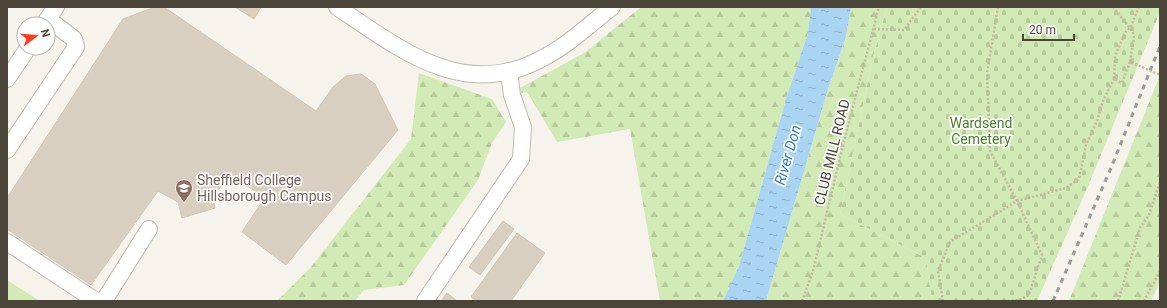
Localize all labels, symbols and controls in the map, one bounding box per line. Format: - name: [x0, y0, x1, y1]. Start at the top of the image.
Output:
- north arrow: [16, 16, 56, 56]
- scale bar: [1023, 16, 1074, 42]
- text: 20 m: [1029, 23, 1056, 37]
- text: N: [38, 28, 53, 39]
- street label: CLUB MILL ROAD: [811, 97, 853, 207]
- park label: Wardsend Cemetery: [950, 115, 1012, 147]
- water label: River Don: [771, 123, 805, 187]
- place label: Sheffield College Hillsborough Campus: [197, 172, 331, 204]
- school or university icon: Sheffield College Hillsborough Campus: [174, 178, 194, 203]

